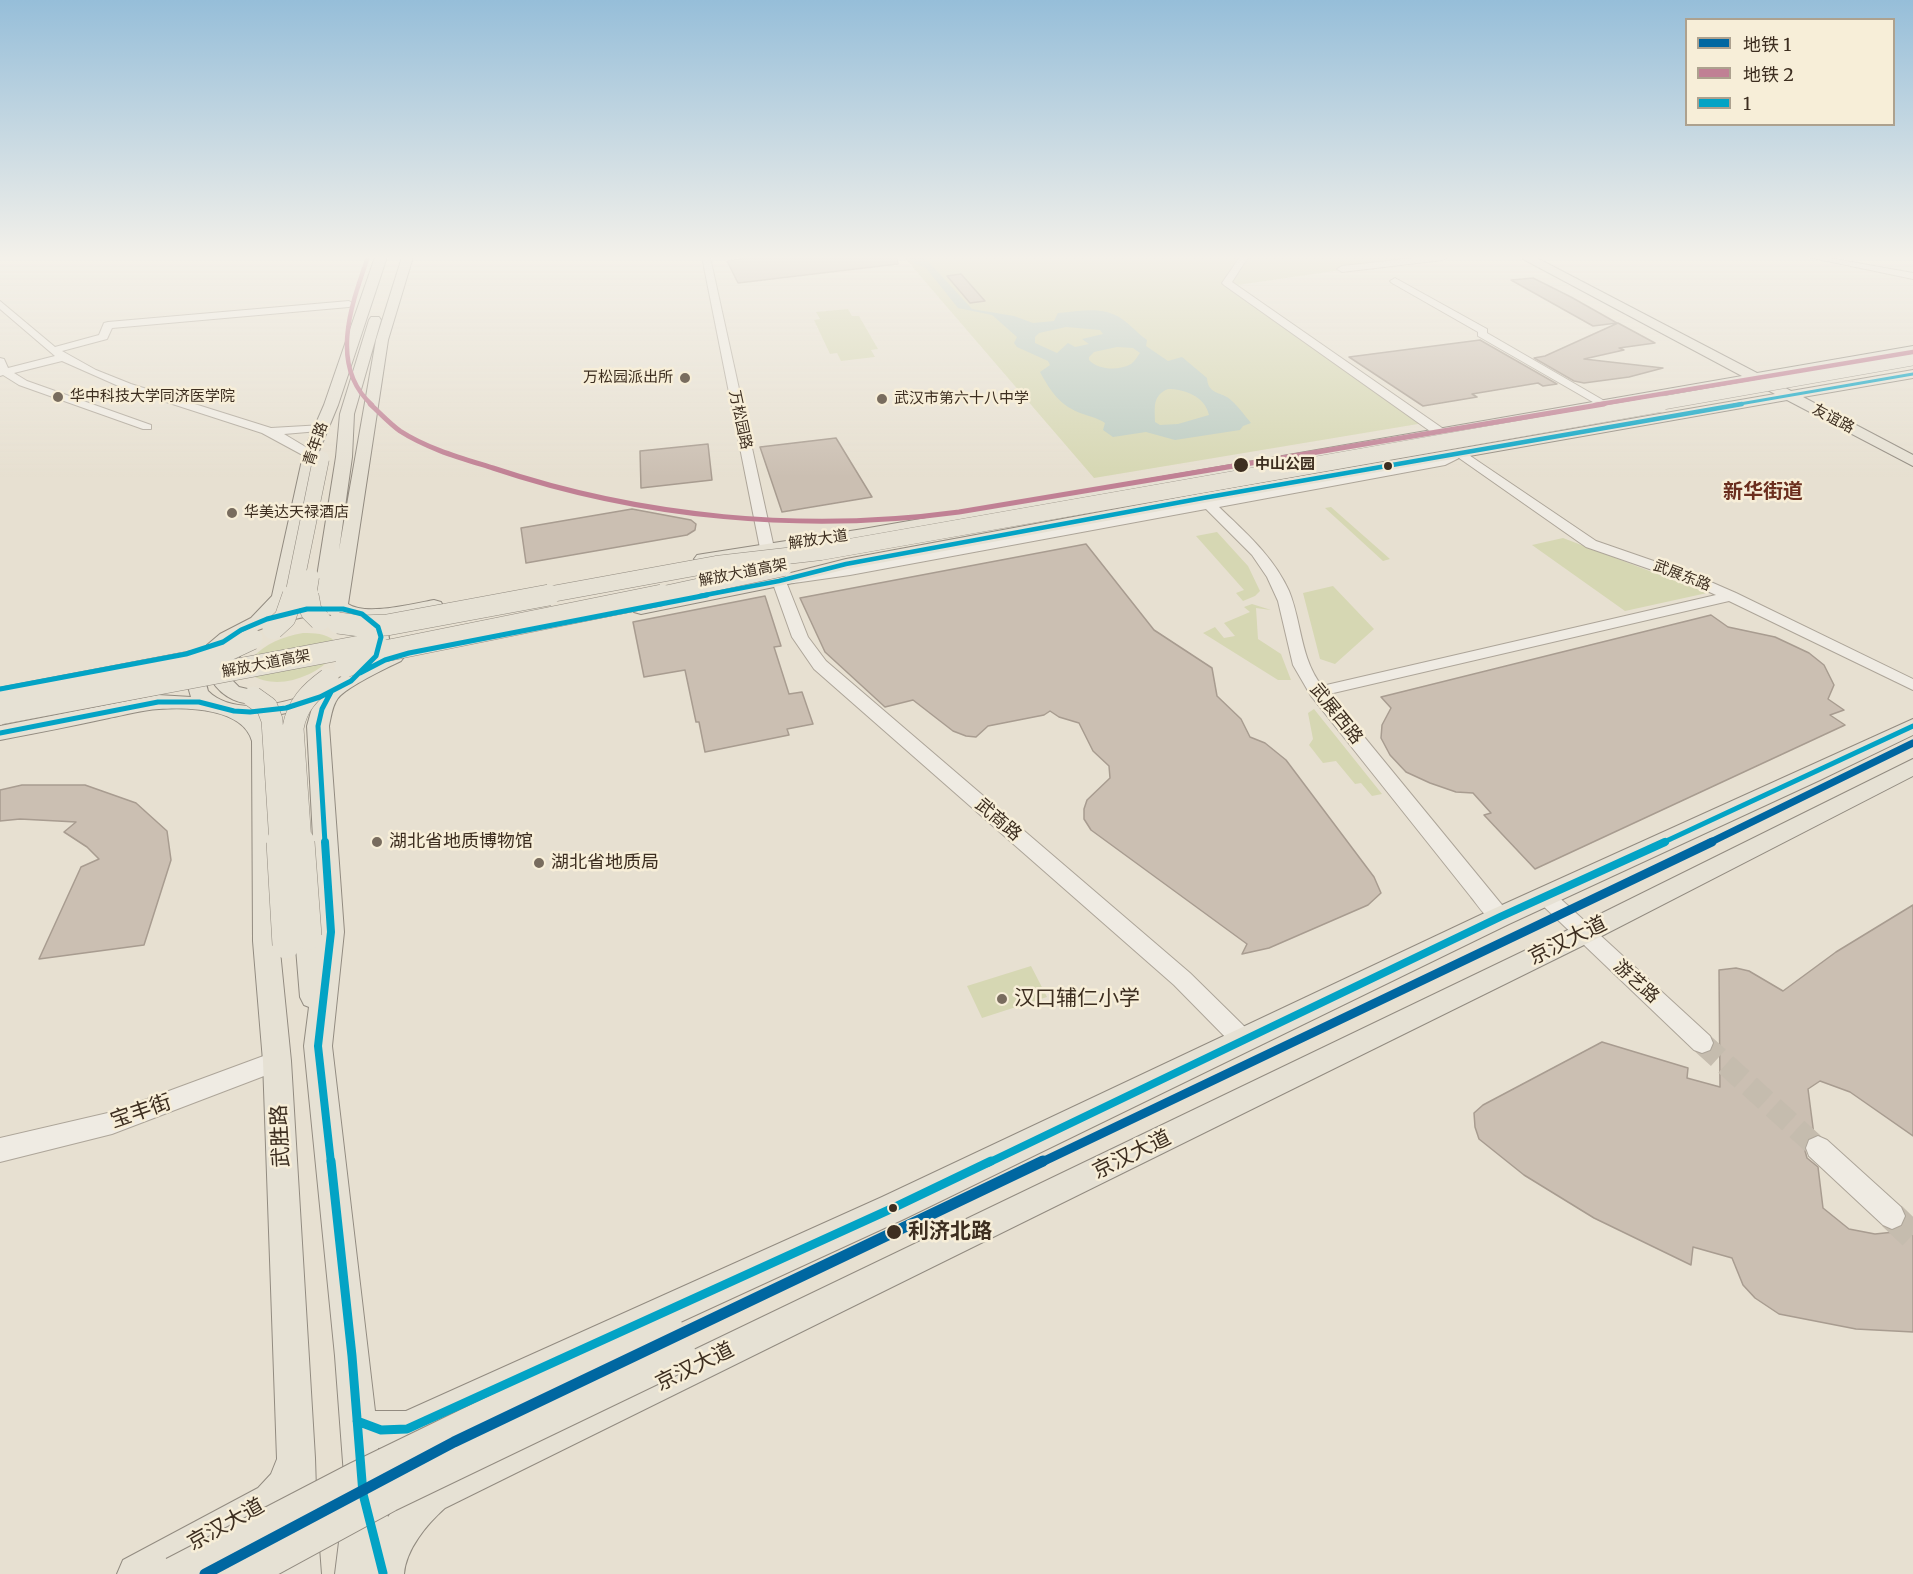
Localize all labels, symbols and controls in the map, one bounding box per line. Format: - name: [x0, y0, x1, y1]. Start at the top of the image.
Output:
- legend: [1685, 18, 1895, 126]
- text: 地铁 1: [1743, 33, 1791, 56]
- text: 地铁 2: [1743, 63, 1794, 86]
- text: 1: [1743, 92, 1751, 115]
- place label: 万松园派出所: [583, 369, 673, 387]
- marker: 万松园派出所: [678, 371, 692, 385]
- place label: 华中科技大学同济医学院: [70, 388, 235, 406]
- street label: 万松园路: [725, 389, 755, 451]
- marker: 华中科技大学同济医学院: [51, 390, 65, 404]
- place label: 武汉市第六十八中学: [894, 390, 1029, 408]
- marker: 武汉市第六十八中学: [875, 392, 889, 406]
- street label: 友谊路: [1809, 400, 1857, 438]
- street label: 青年路: [300, 420, 332, 468]
- marker: 中山公园: [1232, 456, 1250, 474]
- place label: 中山公园: [1255, 456, 1315, 474]
- unlabelled marker: [1382, 460, 1394, 472]
- district label: 新华街道: [1723, 480, 1803, 504]
- place label: 华美达天禄酒店: [244, 504, 349, 522]
- marker: 华美达天禄酒店: [225, 506, 239, 520]
- street label: 解放大道: [787, 527, 849, 553]
- street label: 解放大道高架: [697, 556, 789, 590]
- street label: 武展东路: [1651, 557, 1713, 595]
- street label: 解放大道高架: [220, 647, 312, 681]
- street label: 武展西路: [1305, 679, 1367, 749]
- street label: 武商路: [971, 794, 1025, 846]
- place label: 湖北省地质博物馆: [389, 831, 533, 853]
- marker: 湖北省地质博物馆: [370, 835, 384, 849]
- place label: 湖北省地质局: [551, 852, 659, 874]
- marker: 湖北省地质局: [532, 856, 546, 870]
- street label: 京汉大道: [1525, 911, 1611, 971]
- street label: 游艺路: [1609, 956, 1663, 1008]
- place label: 汉口辅仁小学: [1014, 986, 1140, 1012]
- marker: 汉口辅仁小学: [995, 992, 1009, 1006]
- street label: 宝丰街: [107, 1090, 175, 1134]
- street label: 武胜路: [267, 1104, 295, 1168]
- street label: 京汉大道: [1089, 1125, 1175, 1185]
- unlabelled marker: [887, 1202, 899, 1214]
- place label: 利济北路: [908, 1219, 992, 1245]
- marker: 利济北路: [885, 1223, 903, 1241]
- street label: 京汉大道: [652, 1337, 738, 1397]
- street label: 京汉大道: [183, 1494, 269, 1556]

